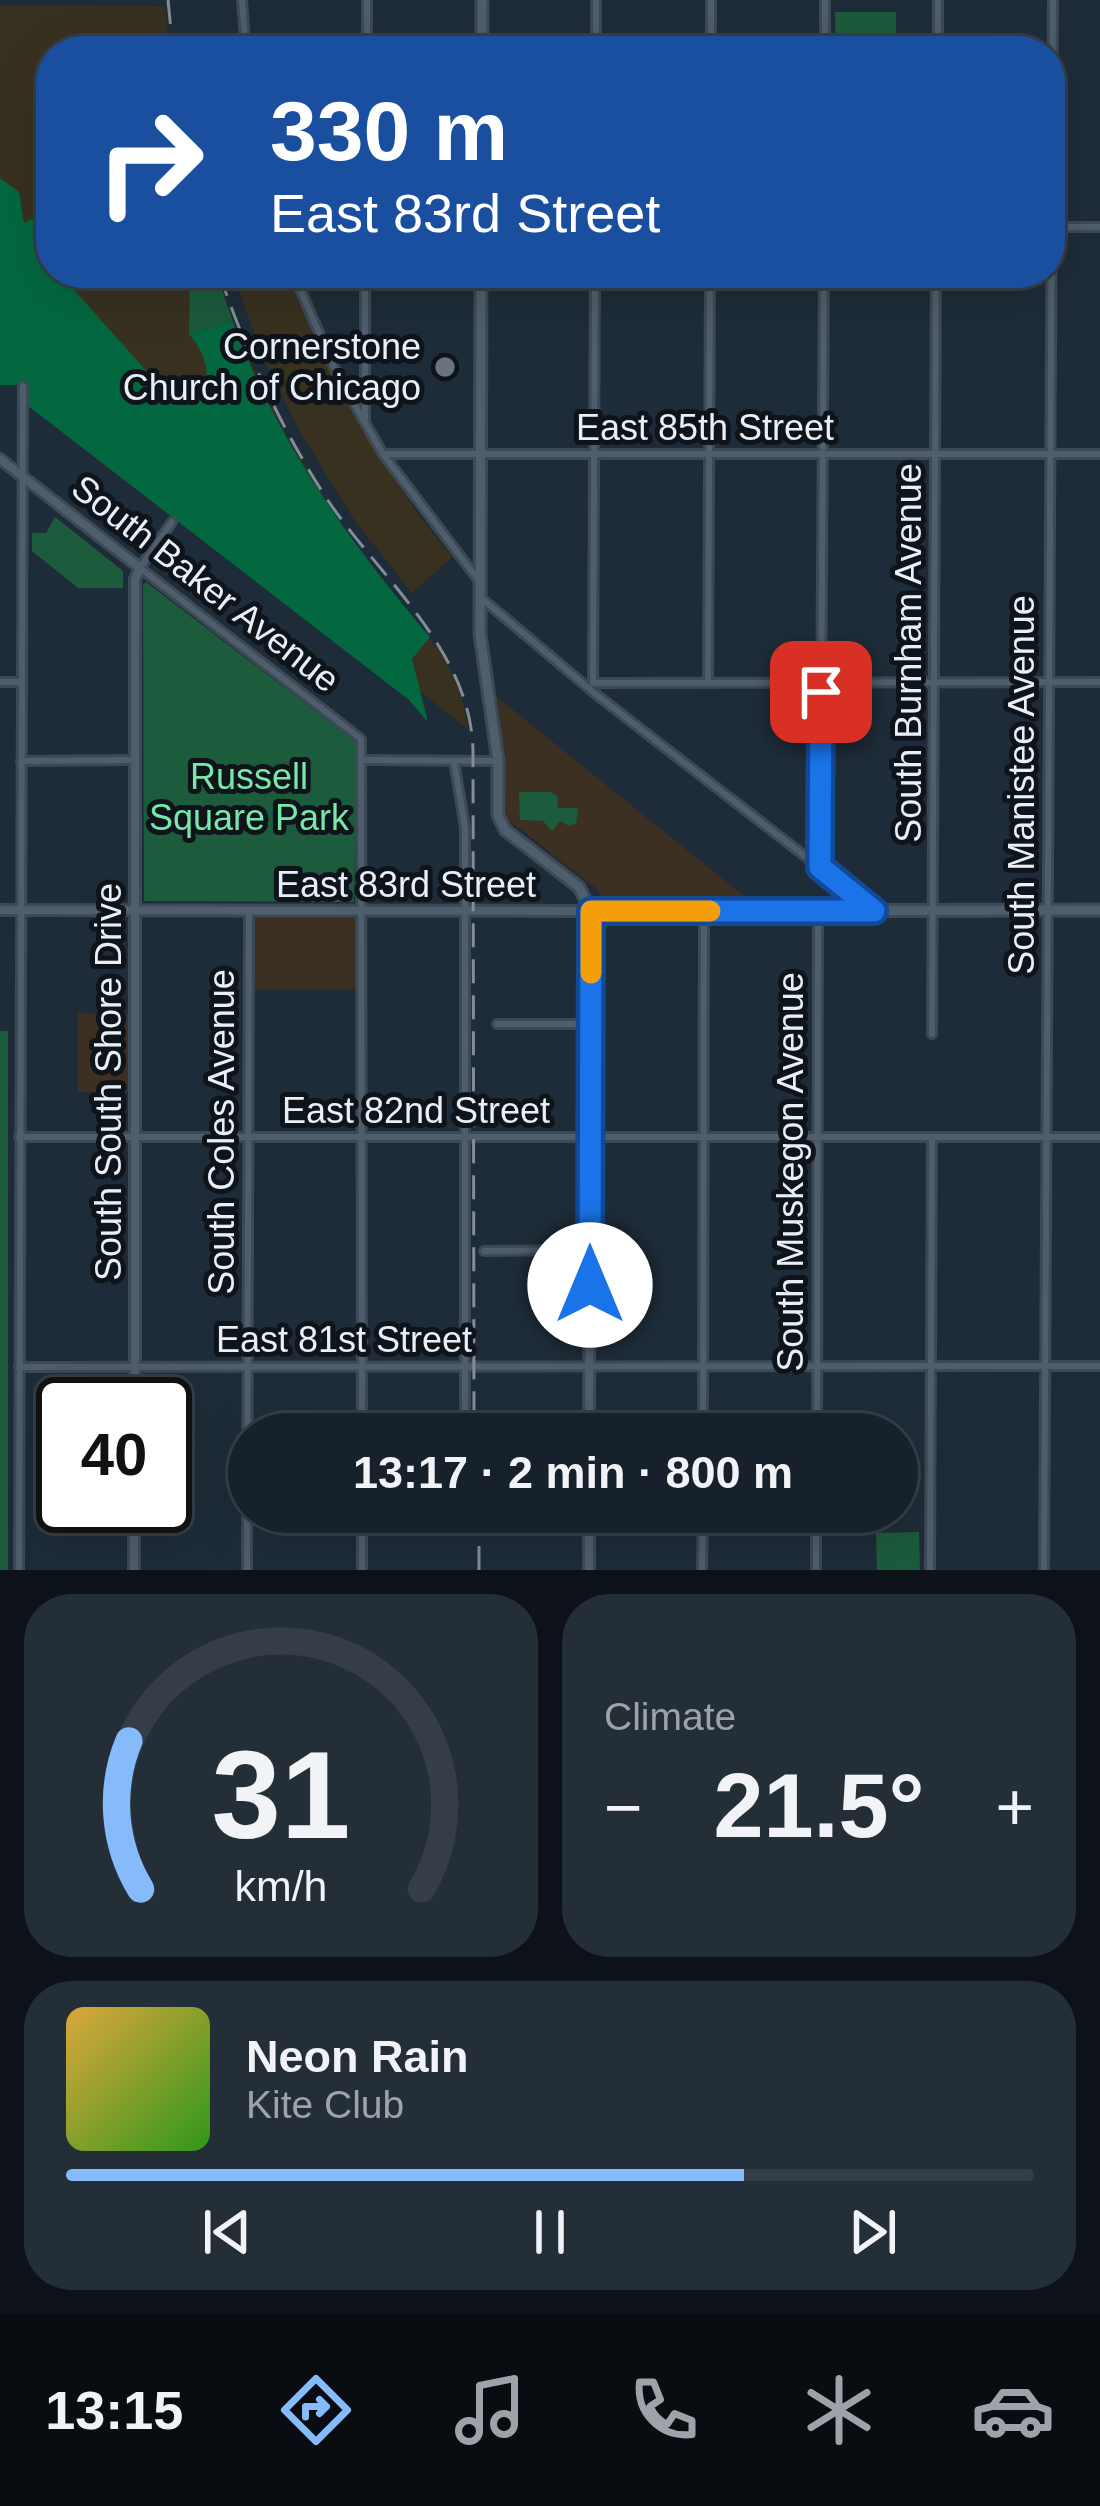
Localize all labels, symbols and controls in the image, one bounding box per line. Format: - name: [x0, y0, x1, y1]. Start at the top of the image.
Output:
- icon: right: [72, 84, 228, 240]
- text: 330 m: [270, 84, 508, 178]
- text: East 83rd Street: [270, 183, 660, 243]
- place label: Cornerstone Church of Chicago: [123, 326, 421, 408]
- marker: Cornerstone Church of Chicago: [432, 354, 458, 380]
- street label: East 85th Street: [576, 407, 834, 448]
- street label: South Burnham Avenue: [888, 463, 929, 843]
- street label: South Baker Avenue: [64, 466, 347, 700]
- street label: South Manistee Avenue: [1001, 595, 1042, 975]
- pin: [770, 641, 872, 743]
- icon: arrive: [788, 659, 854, 725]
- park label: Russell Square Park: [149, 756, 350, 838]
- street label: East 83rd Street: [276, 864, 536, 905]
- street label: South South Shore Drive: [88, 883, 129, 1281]
- street label: South Coles Avenue: [201, 969, 242, 1295]
- street label: South Muskegon Avenue: [770, 972, 811, 1372]
- street label: East 82nd Street: [282, 1090, 550, 1131]
- position arrow: [527, 1222, 653, 1348]
- street label: East 81st Street: [216, 1319, 472, 1360]
- speed limit sign: 40: [36, 1377, 192, 1533]
- text: 13:17 · 2 min · 800 m: [353, 1447, 793, 1498]
- text: Climate: [604, 1695, 736, 1738]
- text: 31: [212, 1725, 350, 1864]
- text: 21.5°: [713, 1756, 925, 1856]
- text: −: [604, 1770, 643, 1844]
- text: +: [995, 1770, 1034, 1844]
- text: km/h: [235, 1861, 327, 1909]
- text: Neon Rain: [246, 2031, 469, 2082]
- text: Kite Club: [246, 2083, 404, 2126]
- icon: previous: [194, 2199, 260, 2265]
- icon: pause: [517, 2199, 583, 2265]
- icon: next: [840, 2199, 906, 2265]
- icon: directions: [274, 2368, 358, 2452]
- icon: music: [448, 2368, 532, 2452]
- icon: phone: [622, 2368, 706, 2452]
- icon: climate: [797, 2368, 881, 2452]
- icon: car: [971, 2368, 1055, 2452]
- text: 13:15: [45, 2380, 183, 2440]

